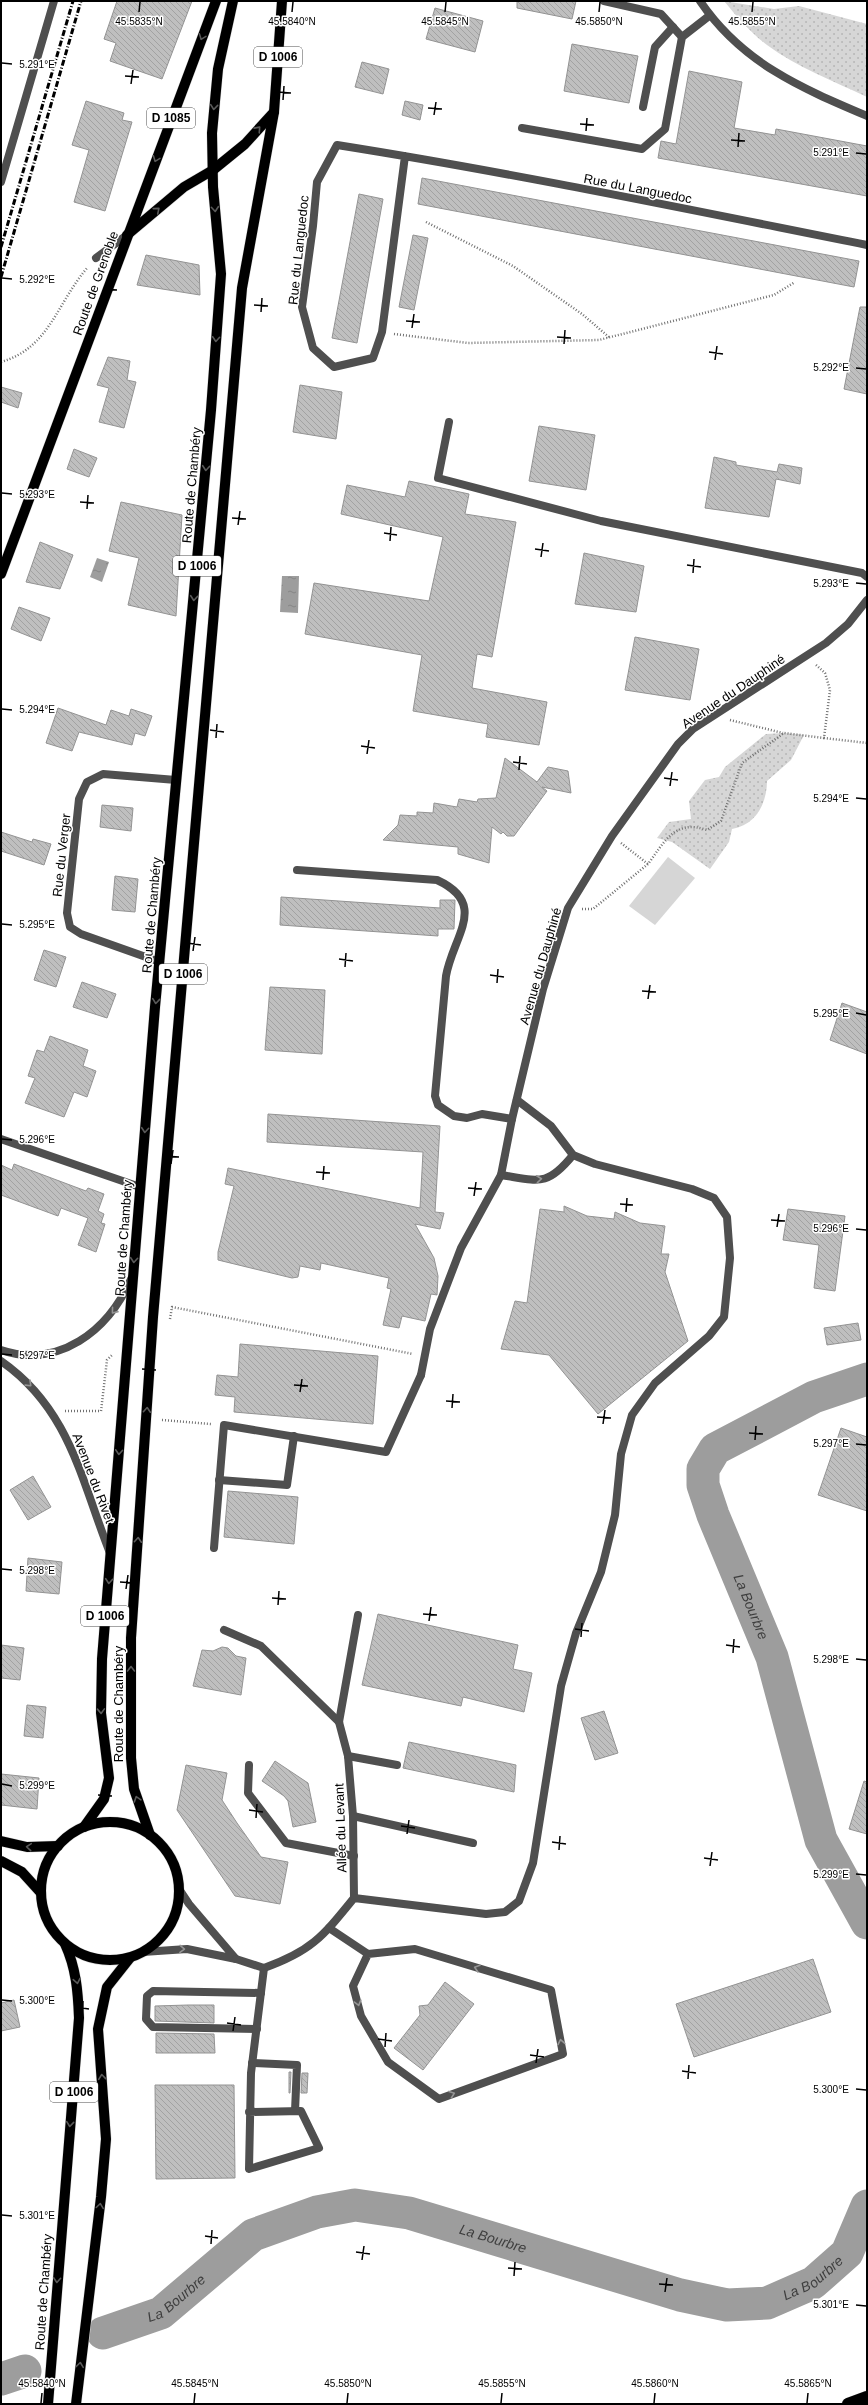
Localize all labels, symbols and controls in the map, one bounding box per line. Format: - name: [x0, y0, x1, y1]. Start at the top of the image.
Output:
- text: 45.5835°N: [115, 16, 163, 27]
- text: 45.5840°N: [268, 16, 316, 27]
- text: 45.5845°N: [421, 16, 469, 27]
- text: 45.5850°N: [575, 16, 623, 27]
- text: 45.5855°N: [728, 16, 776, 27]
- one-way arrow: [198, 34, 206, 41]
- road number: D 1006: [254, 47, 302, 67]
- text: 5.291°E: [19, 59, 55, 70]
- one-way arrow: [210, 104, 219, 110]
- road number: D 1085: [147, 108, 195, 128]
- one-way arrow: [254, 127, 261, 134]
- text: 5.291°E: [813, 147, 849, 158]
- one-way arrow: [152, 155, 160, 162]
- street label: Rue du Languedoc: [583, 171, 694, 206]
- street label: Rue du Languedoc: [285, 194, 312, 305]
- one-way arrow: [211, 206, 220, 212]
- one-way arrow: [152, 207, 160, 214]
- street label: Route de Grenoble: [70, 229, 121, 337]
- text: 5.292°E: [19, 274, 55, 285]
- one-way arrow: [212, 336, 221, 342]
- text: 5.292°E: [813, 362, 849, 373]
- street label: Route de Chambéry: [179, 426, 204, 544]
- one-way arrow: [201, 465, 210, 471]
- text: 5.293°E: [19, 489, 55, 500]
- road number: D 1006: [173, 556, 221, 576]
- text: 5.293°E: [813, 578, 849, 589]
- one-way arrow: [189, 595, 198, 601]
- street label: Avenue du Dauphiné: [679, 651, 788, 732]
- text: 5.294°E: [19, 704, 55, 715]
- text: 5.294°E: [813, 793, 849, 804]
- street label: Rue du Verger: [50, 812, 73, 898]
- street label: Route de Chambéry: [139, 856, 164, 974]
- street label: Avenue du Dauphiné: [517, 906, 564, 1026]
- text: 5.295°E: [19, 919, 55, 930]
- road number: D 1006: [159, 964, 207, 984]
- one-way arrow: [151, 998, 160, 1004]
- text: 5.295°E: [813, 1008, 849, 1019]
- one-way arrow: [140, 1127, 149, 1133]
- text: 5.296°E: [19, 1134, 55, 1145]
- one-way arrow: [536, 1175, 542, 1184]
- street label: Route de Chambéry: [112, 1179, 135, 1297]
- text: 5.296°E: [813, 1223, 849, 1234]
- one-way arrow: [129, 1257, 138, 1263]
- one-way arrow: [111, 1306, 118, 1313]
- text: 5.297°E: [19, 1350, 55, 1361]
- one-way arrow: [24, 1379, 32, 1387]
- one-way arrow: [142, 1407, 151, 1413]
- street label: Avenue du Rivet: [69, 1431, 118, 1526]
- text: 5.297°E: [813, 1438, 849, 1449]
- one-way arrow: [114, 1449, 123, 1455]
- one-way arrow: [134, 1537, 142, 1543]
- text: 5.298°E: [19, 1565, 55, 1576]
- water label: La Bourbre: [730, 1572, 772, 1642]
- one-way arrow: [104, 1578, 113, 1584]
- road number: D 1006: [81, 1606, 129, 1626]
- street label: Route de Chambéry: [111, 1645, 126, 1762]
- text: 5.298°E: [813, 1654, 849, 1665]
- one-way arrow: [127, 1666, 135, 1672]
- one-way arrow: [97, 1708, 106, 1714]
- text: 5.299°E: [19, 1780, 55, 1791]
- street label: Allée du Levant: [331, 1783, 350, 1873]
- one-way arrow: [133, 1796, 142, 1803]
- one-way arrow: [26, 1842, 32, 1851]
- text: 5.299°E: [813, 1869, 849, 1880]
- one-way arrow: [179, 1945, 185, 1953]
- one-way arrow: [474, 1964, 481, 1973]
- one-way arrow: [72, 1978, 80, 1984]
- text: 5.300°E: [19, 1995, 55, 2006]
- one-way arrow: [353, 1999, 362, 2006]
- one-way arrow: [557, 2039, 565, 2045]
- one-way arrow: [98, 2074, 107, 2080]
- road number: D 1006: [50, 2082, 98, 2102]
- text: 5.300°E: [813, 2084, 849, 2095]
- one-way arrow: [449, 2091, 456, 2099]
- one-way arrow: [66, 2121, 75, 2127]
- one-way arrow: [95, 2203, 104, 2209]
- text: 5.301°E: [19, 2210, 55, 2221]
- water label: La Bourbre: [458, 2221, 529, 2256]
- street label: Route de Chambéry: [32, 2233, 55, 2351]
- water label: La Bourbre: [780, 2252, 846, 2303]
- water label: La Bourbre: [145, 2271, 209, 2325]
- one-way arrow: [53, 2277, 62, 2283]
- text: 5.301°E: [813, 2299, 849, 2310]
- one-way arrow: [76, 2362, 85, 2368]
- text: 45.5840°N: [18, 2378, 66, 2389]
- text: 45.5845°N: [171, 2378, 219, 2389]
- text: 45.5850°N: [324, 2378, 372, 2389]
- text: 45.5855°N: [478, 2378, 526, 2389]
- text: 45.5860°N: [631, 2378, 679, 2389]
- text: 45.5865°N: [784, 2378, 832, 2389]

